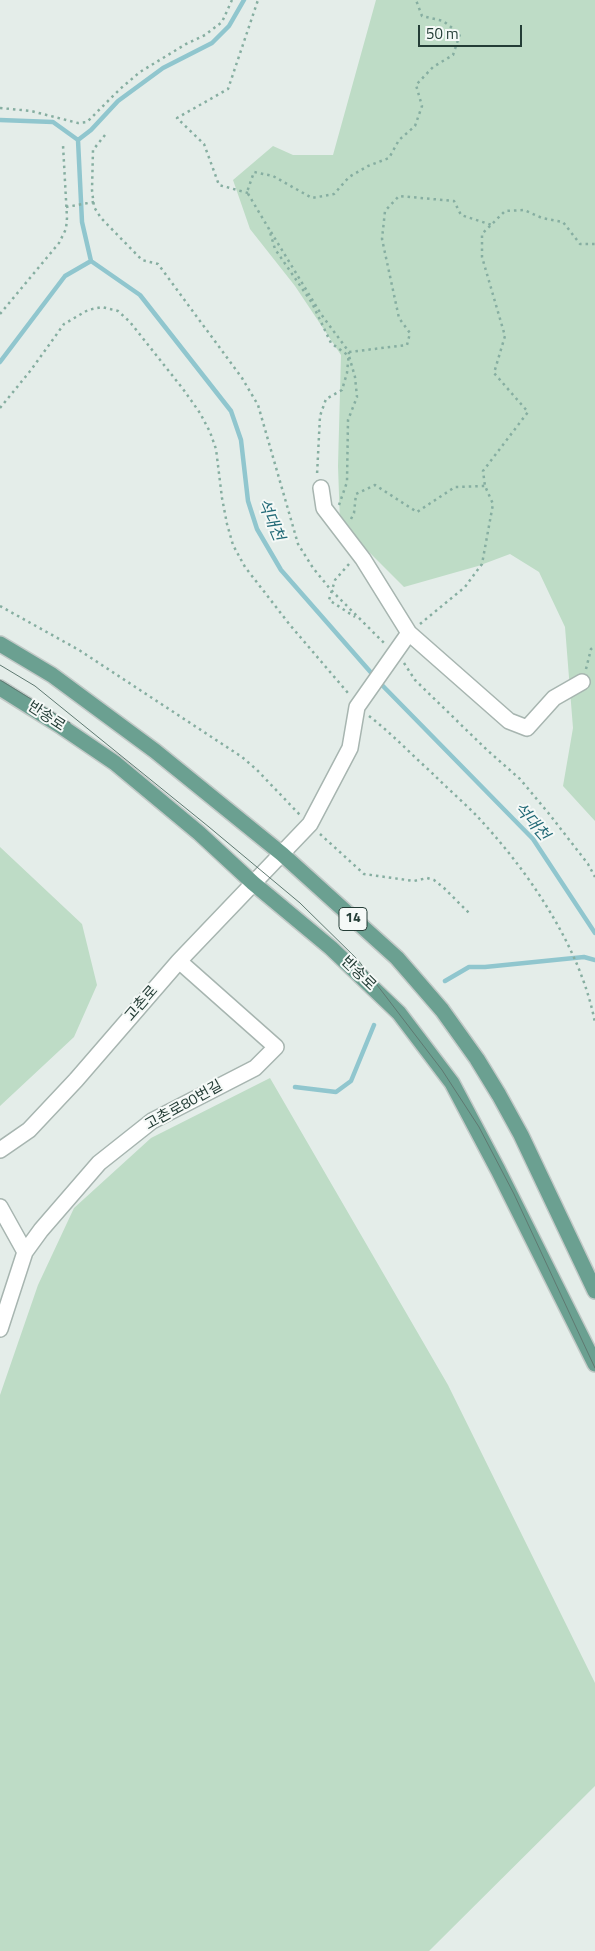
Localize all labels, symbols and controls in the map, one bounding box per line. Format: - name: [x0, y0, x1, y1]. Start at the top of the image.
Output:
- scale bar: [420, 15, 524, 47]
- text: 50 m: [426, 22, 459, 45]
- water label: 석대천: [253, 496, 287, 544]
- street label: 반송로: [24, 698, 68, 736]
- water label: 석대천: [509, 799, 553, 845]
- road number: 14: [339, 908, 367, 931]
- street label: 반송로: [337, 953, 379, 995]
- street label: 고촌로: [122, 982, 162, 1026]
- street label: 고촌로80번길: [142, 1077, 226, 1135]

